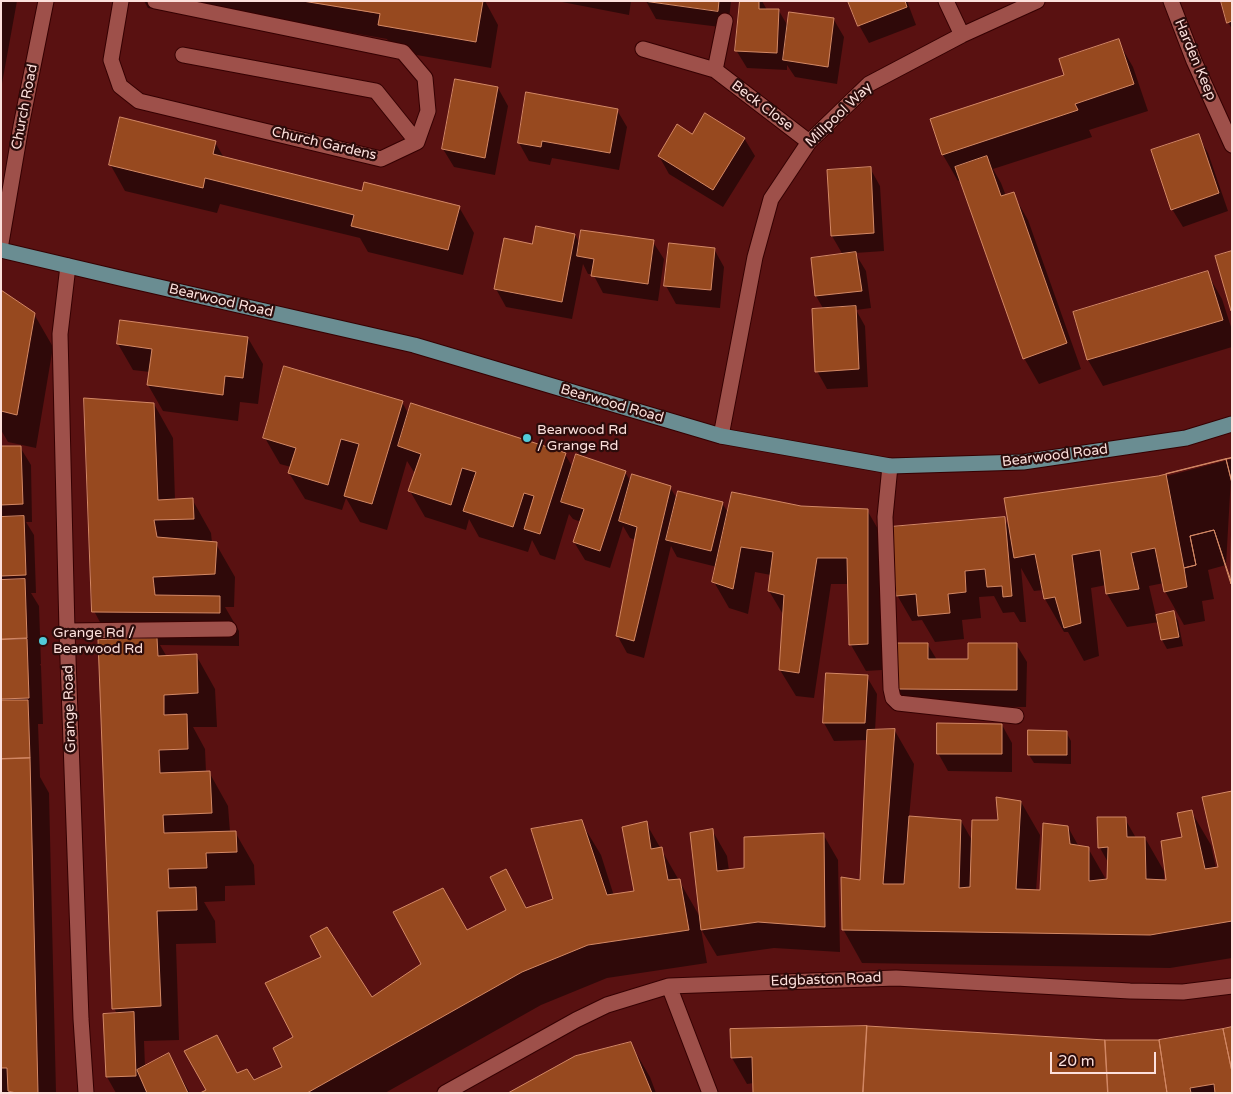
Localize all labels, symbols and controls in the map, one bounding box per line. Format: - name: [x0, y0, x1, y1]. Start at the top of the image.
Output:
- street label: Harden Keep: [1170, 17, 1220, 103]
- street label: Church Road: [8, 63, 42, 151]
- street label: Beck Close: [728, 77, 796, 135]
- street label: Millpool Way: [802, 79, 876, 151]
- street label: Church Gardens: [270, 124, 378, 164]
- street label: Bearwood Road: [167, 281, 275, 321]
- street label: Bearwood Road: [559, 381, 665, 427]
- place label: Bearwood Rd / Grange Rd: [537, 422, 627, 454]
- marker: Bearwood Rd / Grange Rd: [521, 432, 533, 444]
- street label: Bearwood Road: [1001, 441, 1109, 471]
- place label: Grange Rd / Bearwood Rd: [53, 625, 143, 658]
- marker: Grange Rd / Bearwood Rd: [37, 635, 49, 647]
- street label: Grange Road: [60, 665, 80, 753]
- street label: Edgbaston Road: [770, 970, 882, 990]
- scale bar: [1053, 1042, 1159, 1074]
- text: 20 m: [1058, 1052, 1095, 1070]

